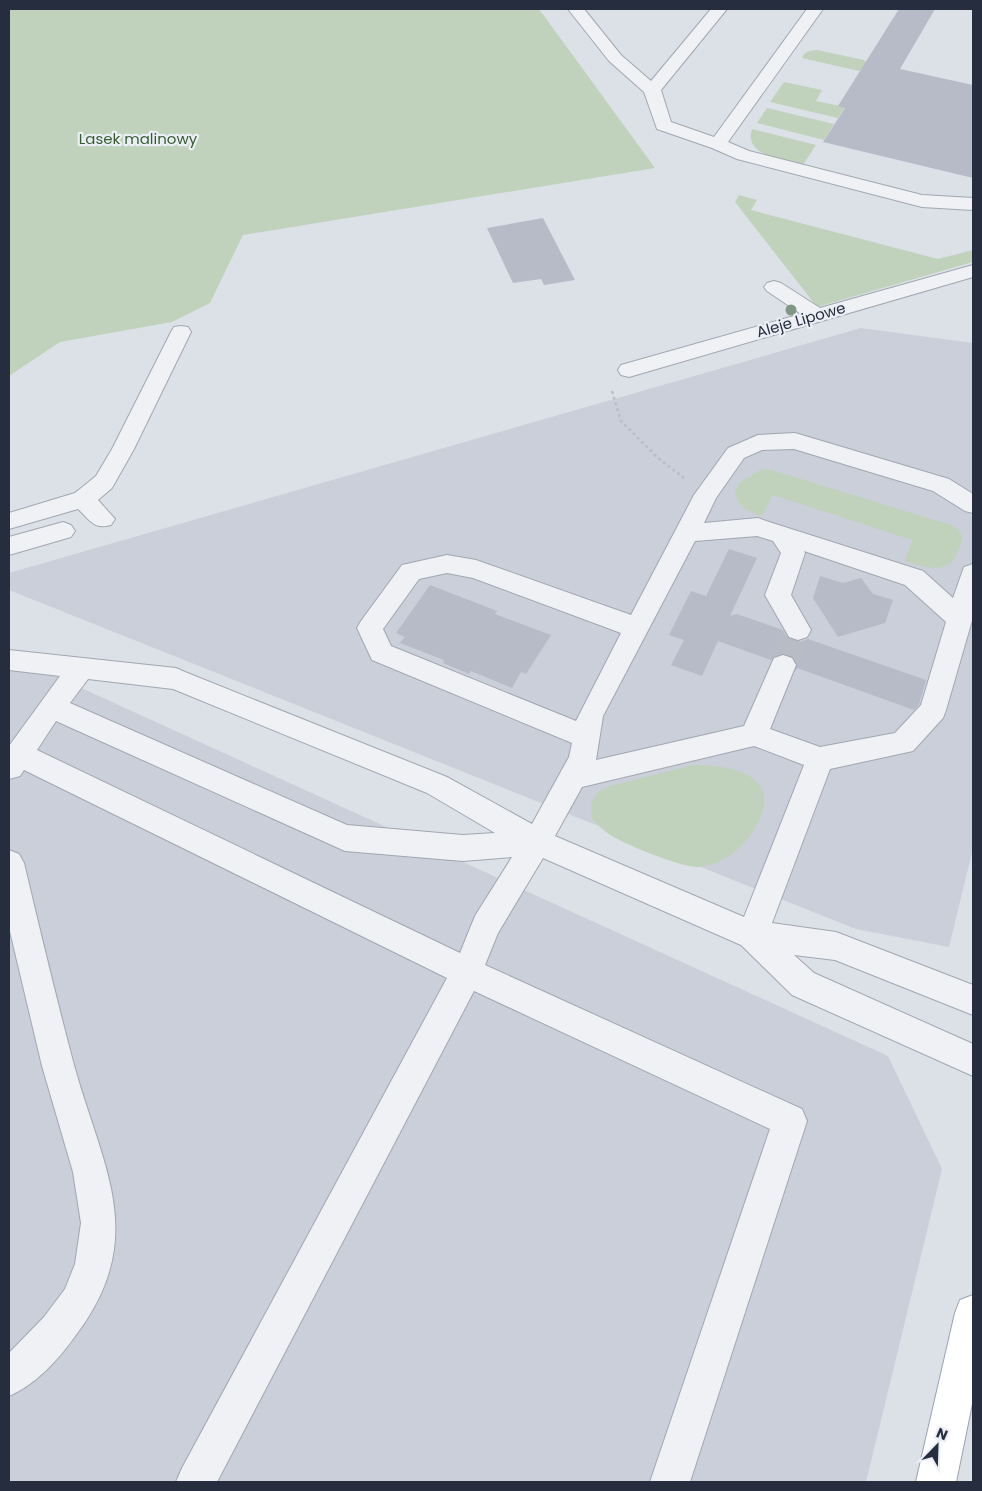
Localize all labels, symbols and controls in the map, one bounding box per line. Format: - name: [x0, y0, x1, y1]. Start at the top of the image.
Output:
- park label: Lasek malinowy: [79, 128, 198, 149]
- street label: Aleje Lipowe: [754, 297, 848, 342]
- north arrow: [912, 1421, 962, 1471]
- text: N: [933, 1423, 951, 1445]

